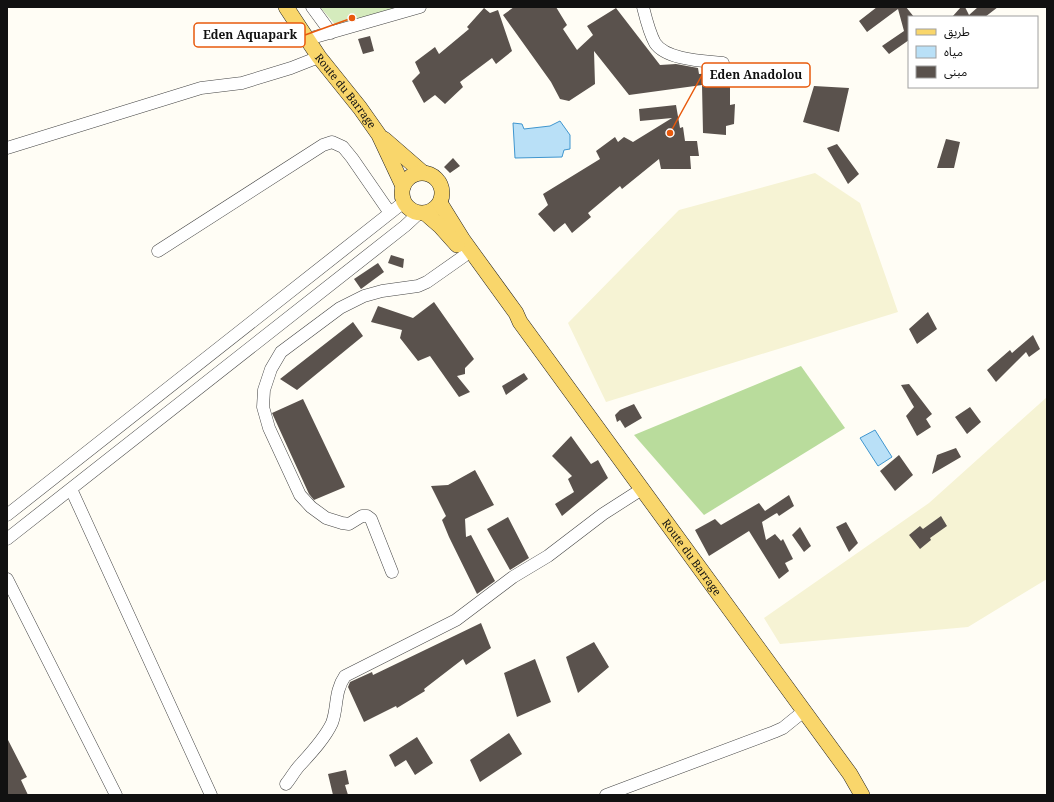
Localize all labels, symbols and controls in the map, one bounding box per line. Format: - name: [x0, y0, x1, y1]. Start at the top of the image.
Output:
- legend: [908, 16, 1038, 88]
- callout: Eden Aquapark: [194, 23, 305, 47]
- text: طريق: [944, 23, 970, 40]
- text: Eden Aquapark: [203, 26, 297, 43]
- text: مياه: [944, 43, 963, 60]
- street label: Route du Barrage: [312, 50, 380, 131]
- callout: Eden Anadolou: [702, 63, 810, 87]
- text: مبنى: [944, 63, 967, 80]
- text: Eden Anadolou: [710, 66, 802, 83]
- street label: Route du Barrage: [659, 516, 725, 598]

